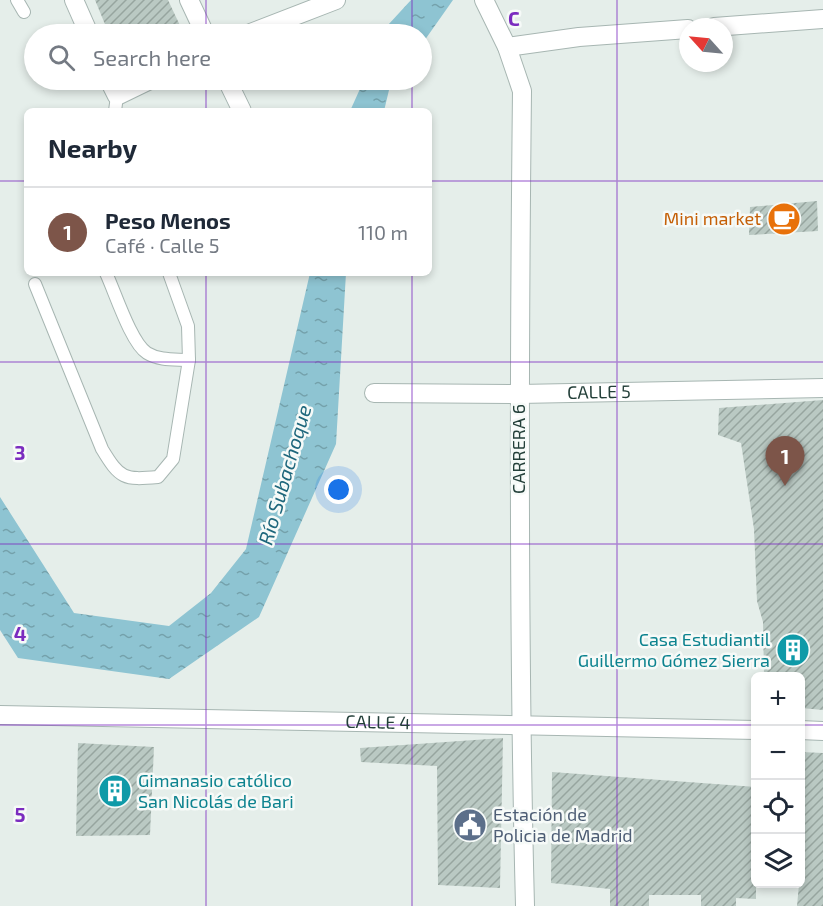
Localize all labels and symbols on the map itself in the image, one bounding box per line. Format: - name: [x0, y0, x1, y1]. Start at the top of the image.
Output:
- text: C: [508, 6, 520, 30]
- north arrow: [679, 18, 733, 72]
- cafe icon: Mini market: [766, 201, 802, 237]
- place label: Mini market: [664, 207, 761, 229]
- street label: CALLE 5: [567, 380, 631, 403]
- water label: Río Subachoque: [253, 402, 316, 547]
- street label: CARRERA 6: [507, 404, 529, 494]
- pin: 1: [766, 436, 804, 486]
- text: 3: [14, 440, 26, 464]
- your location: [324, 475, 353, 504]
- text: 4: [14, 621, 27, 645]
- place label: Casa Estudiantil Guillermo Gómez Sierra: [578, 628, 771, 671]
- building icon: Casa Estudiantil Guillermo Gómez Sierra: [775, 632, 811, 668]
- street label: CALLE 4: [345, 710, 411, 733]
- place label: Gimanasio católico San Nicolás de Bari: [138, 769, 294, 812]
- building icon: Gimanasio católico San Nicolás de Bari: [97, 773, 133, 809]
- text: 5: [14, 802, 26, 826]
- place label: Estación de Policia de Madrid: [493, 803, 633, 846]
- public building icon: Estación de Policia de Madrid: [452, 807, 488, 843]

